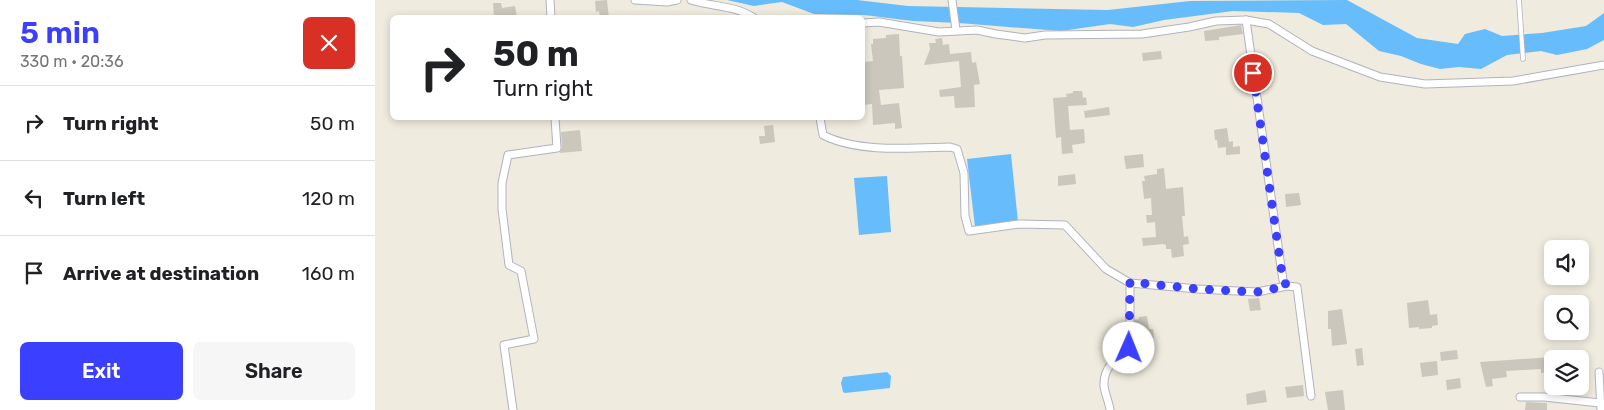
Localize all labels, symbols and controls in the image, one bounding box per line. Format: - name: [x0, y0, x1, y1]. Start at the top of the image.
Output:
- text: 5 min: [20, 15, 100, 51]
- button: close: [303, 17, 355, 69]
- text: 50 m: [493, 33, 579, 75]
- icon: right: [410, 35, 475, 100]
- text: 330 m · 20:36: [20, 52, 124, 71]
- pin: [1232, 52, 1274, 94]
- icon: arrive: [1239, 59, 1267, 87]
- text: Turn right: [493, 75, 593, 102]
- icon: right: [20, 109, 48, 137]
- text: Turn right: [63, 112, 158, 135]
- text: 50 m: [310, 112, 355, 135]
- icon: left: [20, 184, 48, 212]
- text: Turn left: [63, 187, 145, 210]
- text: 120 m: [302, 187, 355, 210]
- map controls: [1544, 240, 1589, 395]
- button: sound: [1544, 240, 1589, 285]
- icon: arrive: [20, 259, 48, 287]
- text: Arrive at destination: [63, 262, 259, 285]
- text: 160 m: [302, 262, 355, 285]
- button: search: [1544, 295, 1589, 340]
- position arrow: [1102, 321, 1154, 373]
- button: Exit: [20, 342, 183, 400]
- button: Share: [193, 342, 355, 400]
- button: layers: [1544, 350, 1589, 395]

